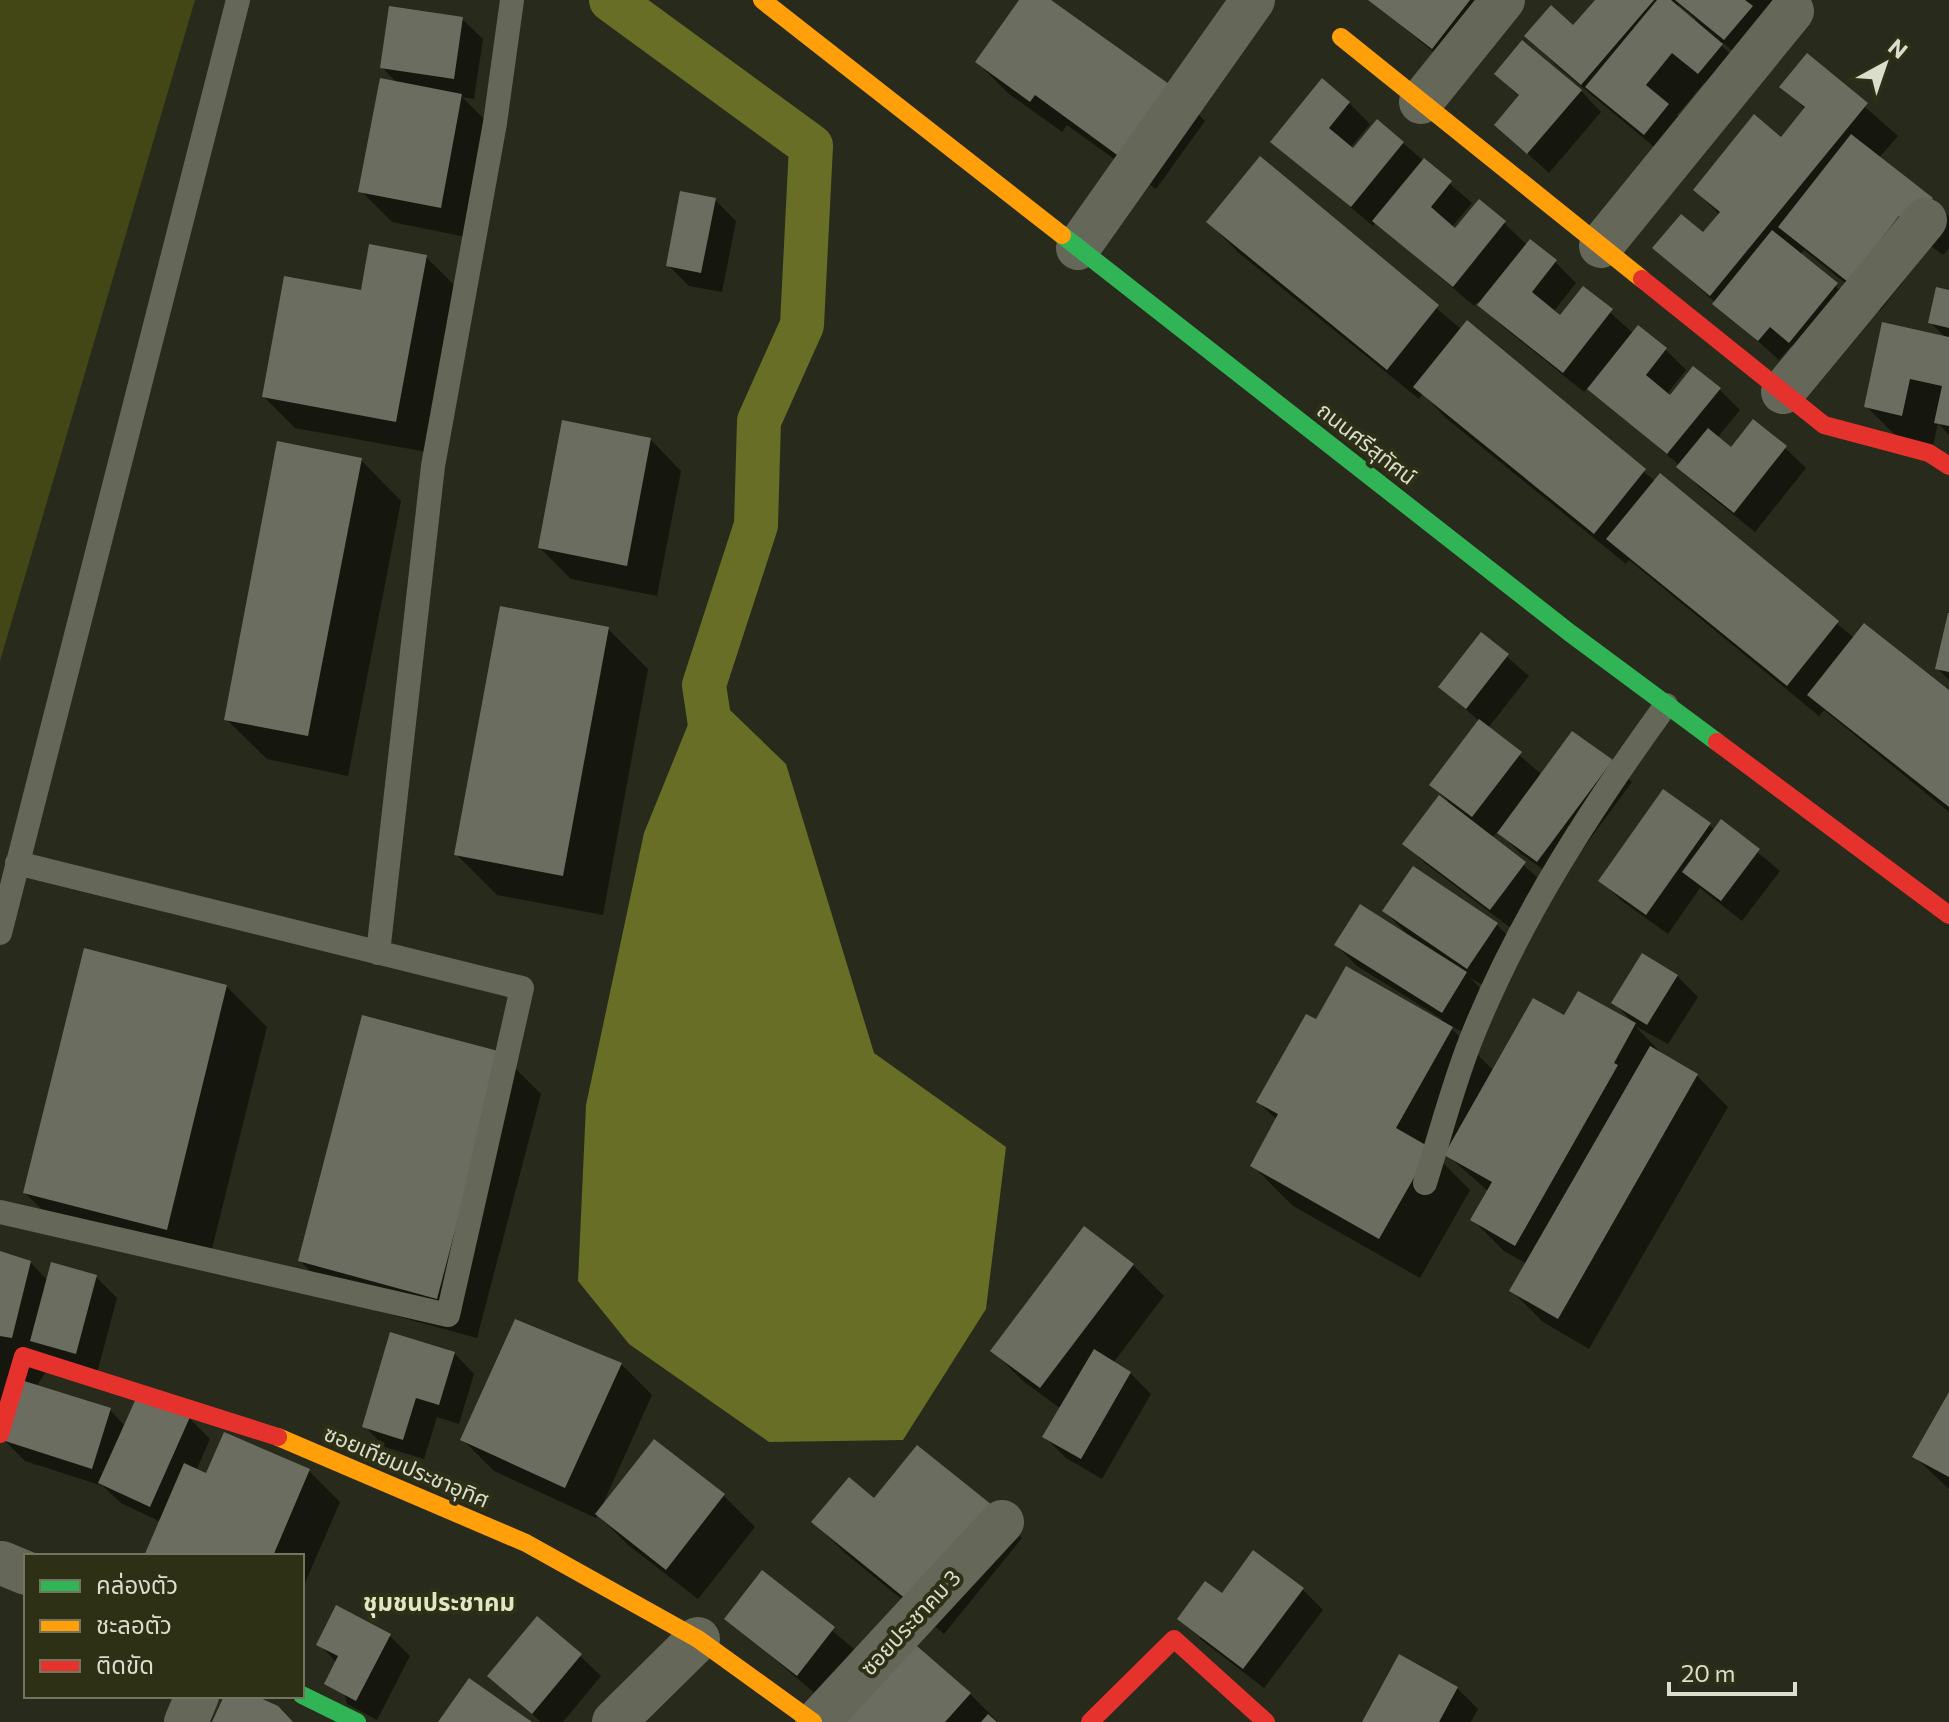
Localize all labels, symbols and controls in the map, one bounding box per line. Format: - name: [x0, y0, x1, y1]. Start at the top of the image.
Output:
- north arrow: [1845, 24, 1925, 104]
- text: N: [1883, 33, 1913, 64]
- street label: ถนนศรีสุทัศน์: [1312, 396, 1422, 491]
- street label: ซอยเทียมประชาอุทิศ: [320, 1419, 494, 1514]
- legend: [24, 1554, 304, 1698]
- street label: ซอยประชาคม 3: [854, 1564, 966, 1680]
- text: คล่องตัว: [96, 1570, 178, 1599]
- district label: ชุมชนประชาคม: [363, 1587, 515, 1618]
- text: ชะลอตัว: [96, 1610, 172, 1639]
- scale bar: [1669, 1646, 1795, 1696]
- text: ติดขัด: [96, 1650, 154, 1679]
- text: 20 m: [1681, 1658, 1735, 1687]

